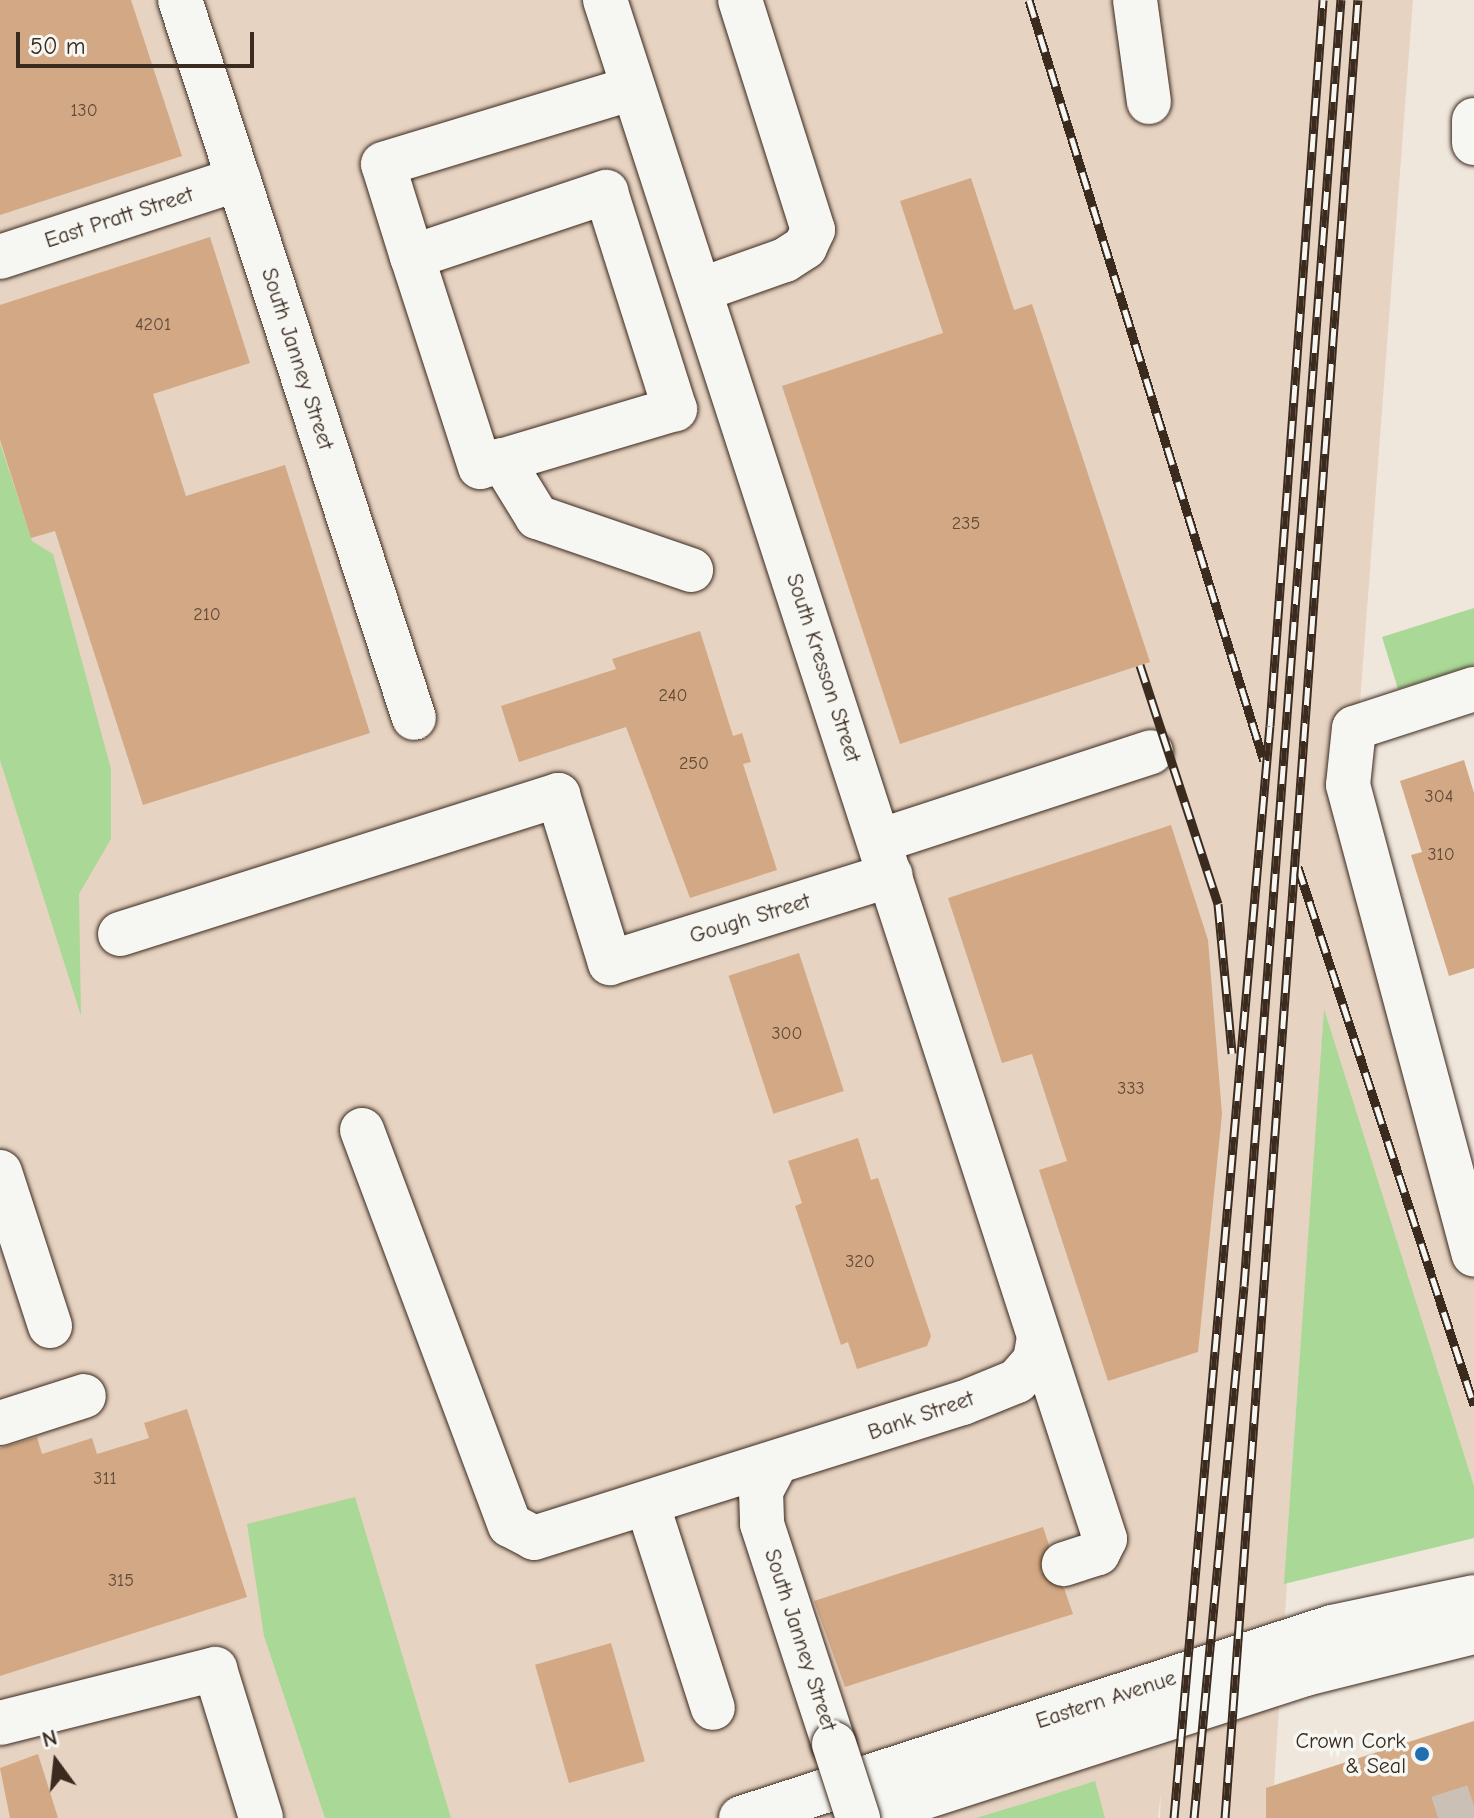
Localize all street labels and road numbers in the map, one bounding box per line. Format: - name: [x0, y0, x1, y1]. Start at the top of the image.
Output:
- street label: East Pratt Street: [41, 182, 197, 254]
- street label: South Janney Street: [255, 265, 339, 453]
- street label: South Kresson Street: [780, 570, 866, 766]
- street label: Gough Street: [687, 888, 813, 950]
- street label: Bank Street: [865, 1386, 977, 1446]
- street label: South Janney Street: [758, 1546, 842, 1734]
- street label: Eastern Avenue: [1033, 1665, 1179, 1735]

